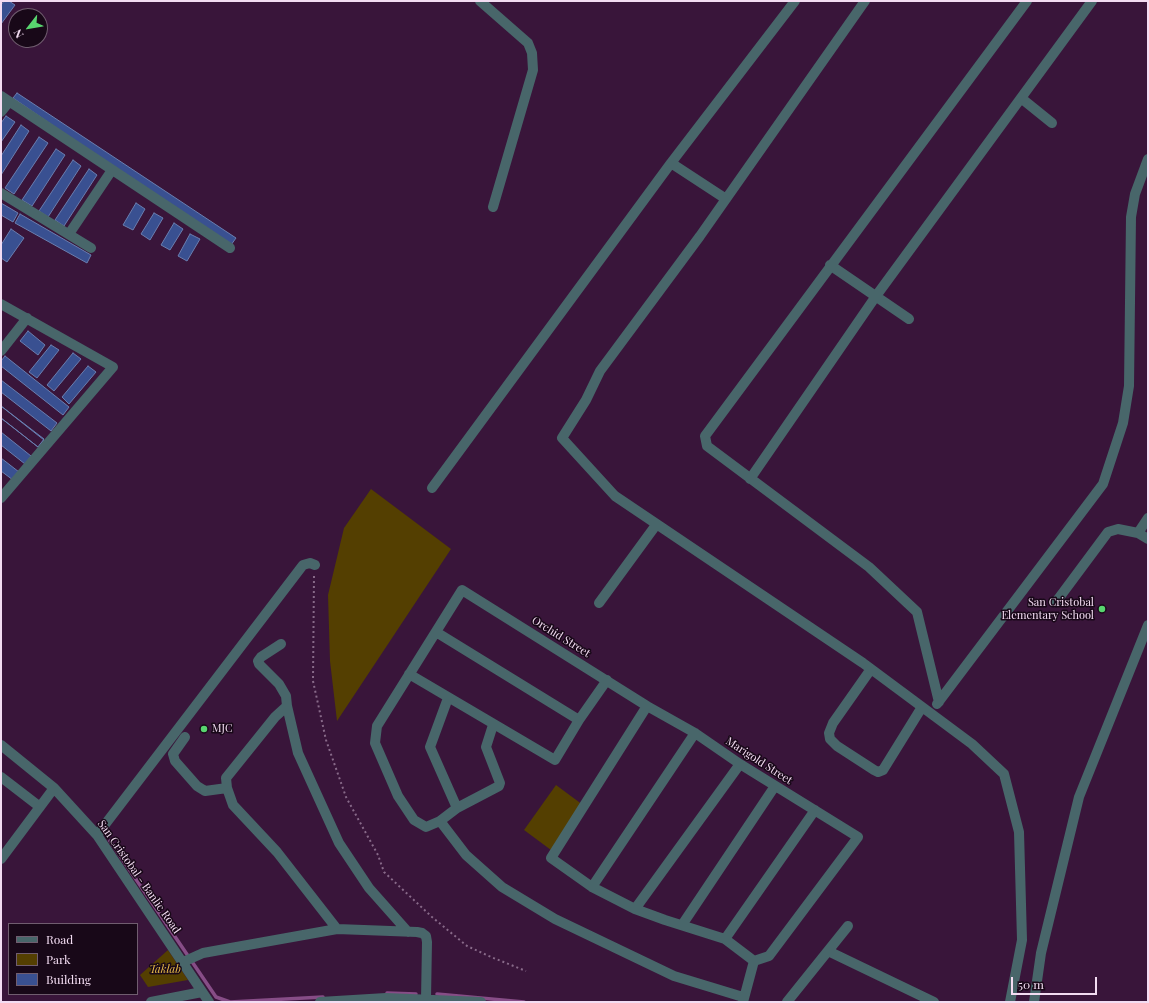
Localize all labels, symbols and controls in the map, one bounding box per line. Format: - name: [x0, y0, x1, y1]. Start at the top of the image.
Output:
- north arrow: [8, 8, 48, 48]
- text: N: [10, 27, 27, 41]
- place label: San Cristobal Elementary School: [1001, 596, 1094, 622]
- marker: San Cristobal Elementary School: [1097, 604, 1107, 614]
- street label: Orchid Street: [529, 614, 593, 660]
- place label: MJC: [212, 722, 233, 736]
- marker: MJC: [199, 724, 209, 734]
- street label: Marigold Street: [723, 735, 795, 787]
- street label: San Cristobal - Banlic Road: [95, 818, 183, 936]
- legend: [8, 923, 138, 995]
- text: Road: [46, 931, 73, 947]
- text: Park: [46, 951, 71, 967]
- park label: Taklab: [149, 963, 181, 977]
- scale bar: [1013, 969, 1099, 995]
- text: Building: [46, 971, 91, 987]
- text: 50 m: [1018, 976, 1044, 992]

